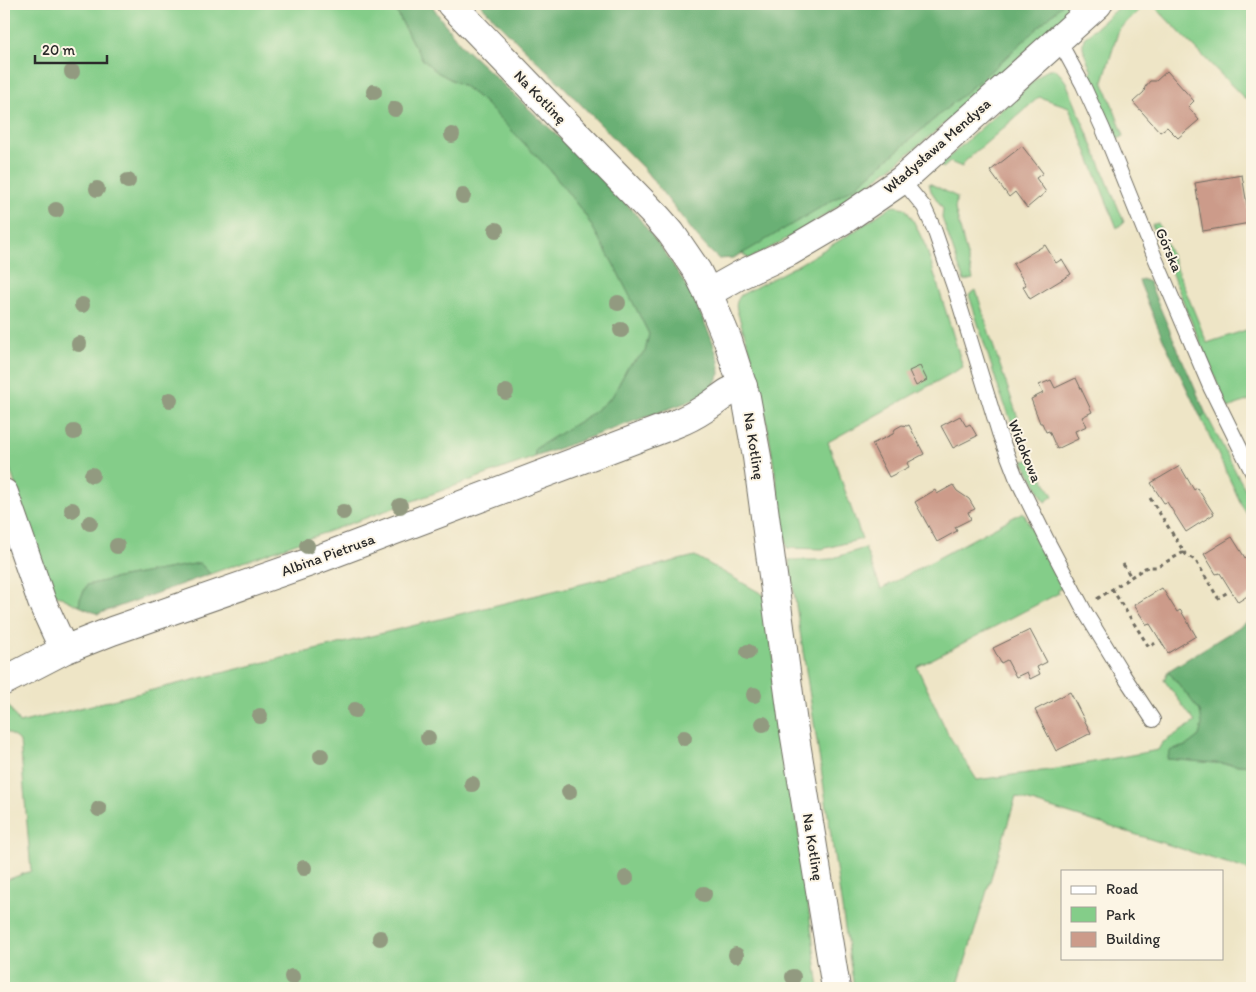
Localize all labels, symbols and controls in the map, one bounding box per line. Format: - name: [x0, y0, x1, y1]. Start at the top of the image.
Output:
- scale bar: [35, 32, 108, 64]
- text: 20 m: [42, 41, 76, 59]
- street label: Na Kotlinę: [510, 66, 570, 128]
- street label: Władysława Mendysa: [880, 94, 995, 197]
- street label: Górska: [1152, 225, 1186, 275]
- street label: Na Kotlinę: [740, 411, 768, 481]
- street label: Widokowa: [1004, 417, 1046, 485]
- street label: Albina Pietrusa: [279, 530, 377, 580]
- street label: Na Kotlinę: [799, 812, 827, 882]
- legend: [1061, 870, 1224, 960]
- text: Road: [1106, 880, 1139, 898]
- text: Park: [1106, 906, 1136, 924]
- text: Building: [1106, 930, 1160, 948]

